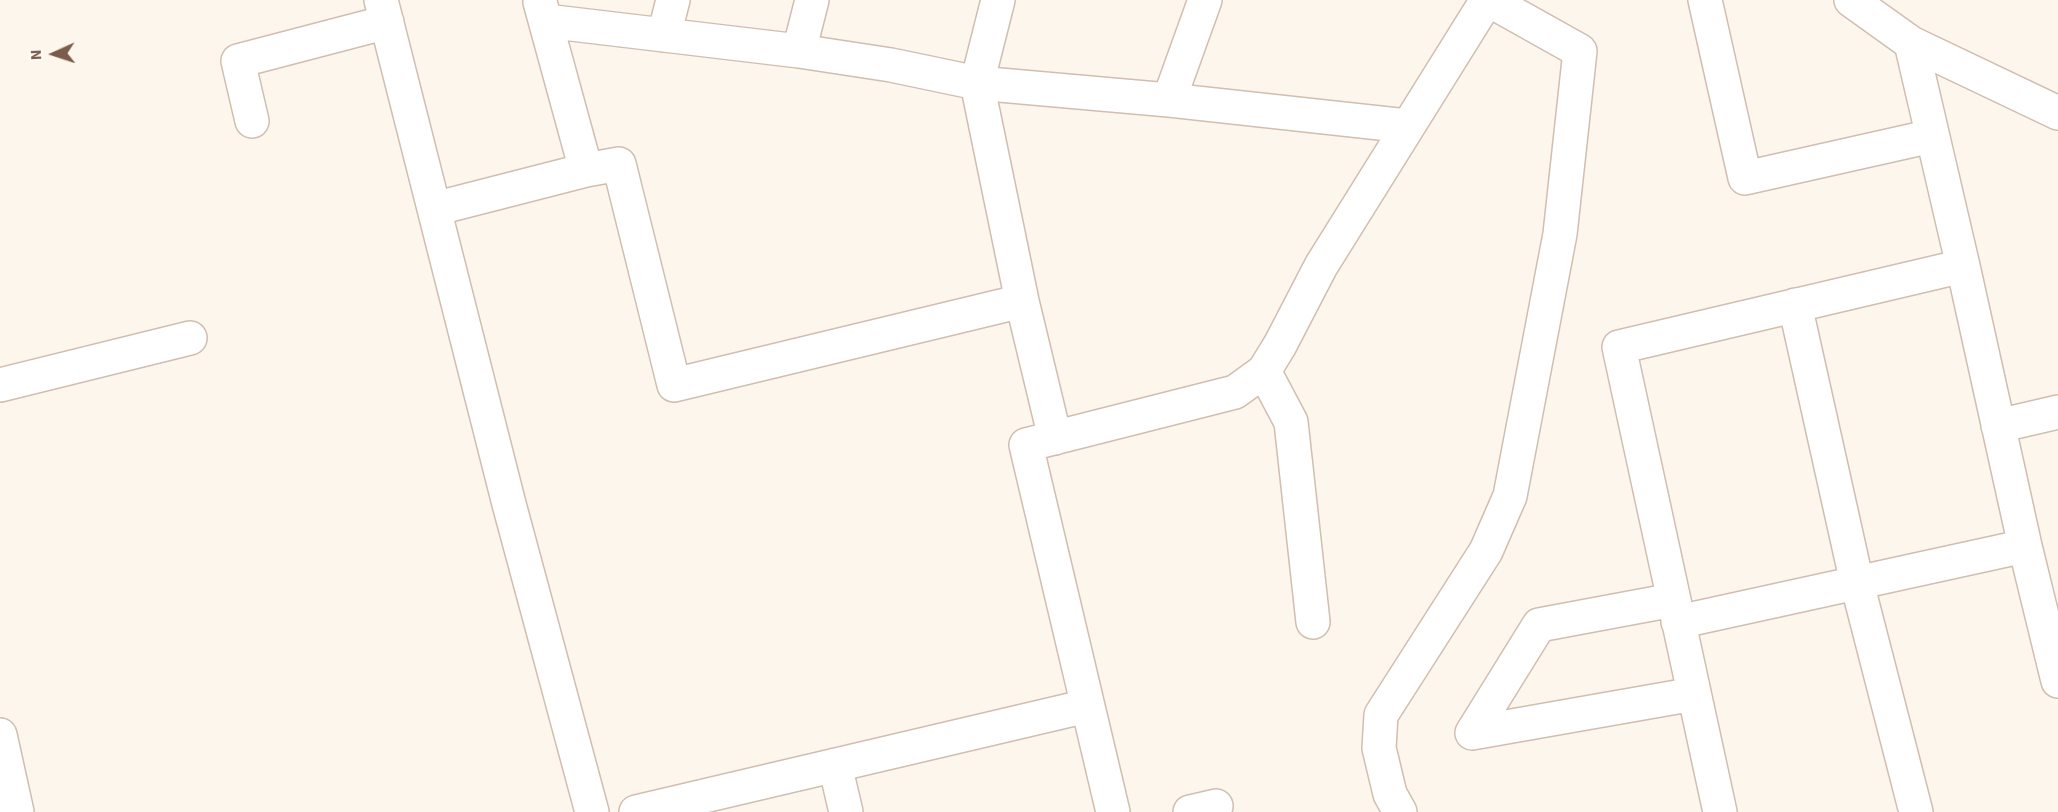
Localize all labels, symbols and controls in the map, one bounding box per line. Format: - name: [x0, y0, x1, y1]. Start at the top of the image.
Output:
- north arrow: [24, 24, 84, 84]
- text: N: [25, 49, 47, 61]

